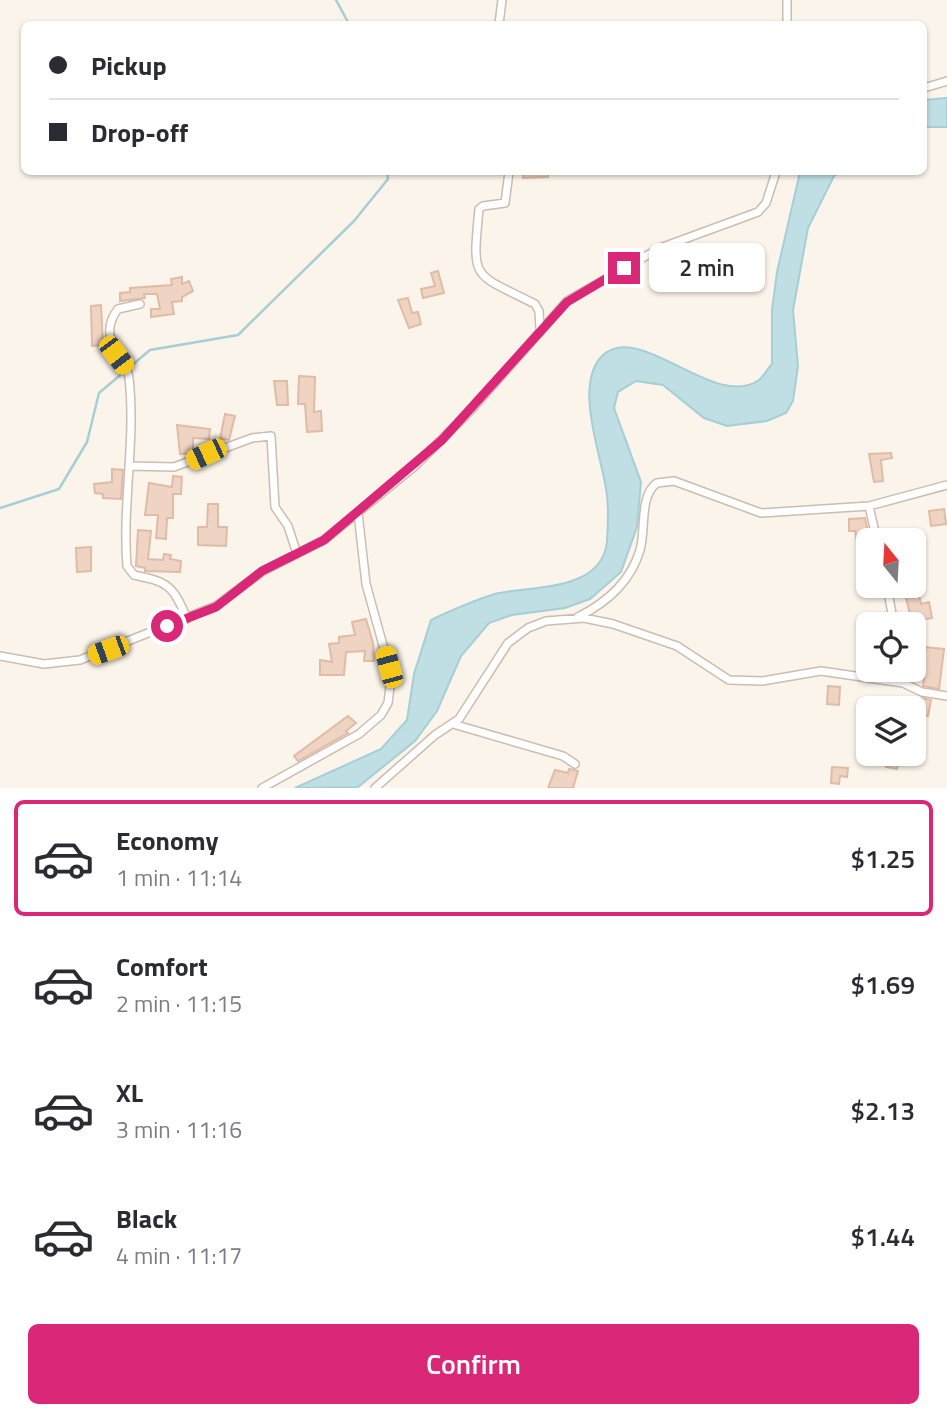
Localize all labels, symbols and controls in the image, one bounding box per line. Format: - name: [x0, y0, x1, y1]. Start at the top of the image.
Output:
- text: Pickup: [91, 46, 167, 85]
- text: Drop-off: [91, 113, 188, 152]
- callout: 2 min: [648, 244, 764, 292]
- text: 2 min: [679, 250, 735, 285]
- route end: [608, 252, 640, 284]
- car: [95, 332, 138, 378]
- car: [183, 436, 230, 472]
- north arrow: [856, 528, 926, 598]
- map controls: [856, 528, 926, 766]
- route start: [151, 610, 183, 642]
- button: locate: [856, 612, 926, 682]
- car: [85, 633, 132, 667]
- car: [374, 644, 405, 690]
- button: layers: [856, 696, 926, 766]
- text: Economy: [116, 821, 218, 860]
- icon: car: [32, 827, 95, 890]
- text: $1.25: [851, 839, 915, 878]
- text: 1 min · 11:14: [116, 860, 242, 895]
- text: Comfort: [116, 947, 208, 986]
- icon: car: [32, 953, 95, 1016]
- text: $1.69: [851, 965, 915, 1004]
- text: 2 min · 11:15: [116, 986, 242, 1021]
- text: XL: [116, 1073, 143, 1112]
- icon: car: [32, 1079, 95, 1142]
- text: $2.13: [851, 1091, 915, 1130]
- text: 3 min · 11:16: [116, 1112, 242, 1147]
- text: Black: [116, 1199, 177, 1238]
- icon: car: [32, 1205, 95, 1268]
- text: $1.44: [851, 1217, 915, 1256]
- text: 4 min · 11:17: [116, 1238, 242, 1273]
- button: Confirm: [28, 1324, 919, 1404]

